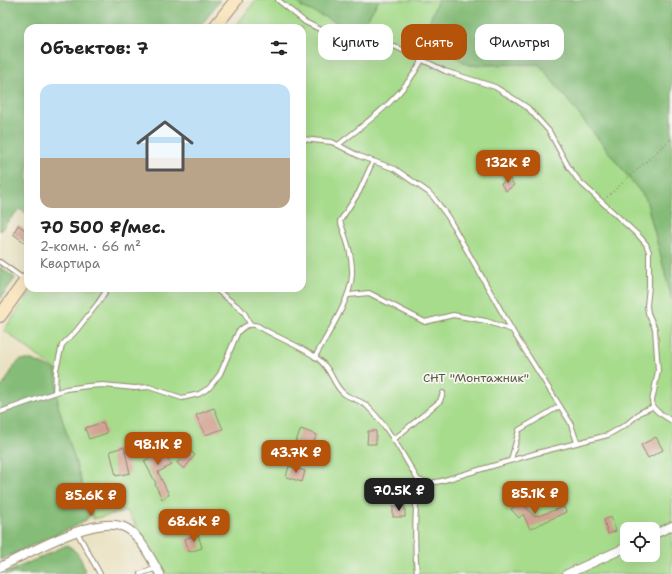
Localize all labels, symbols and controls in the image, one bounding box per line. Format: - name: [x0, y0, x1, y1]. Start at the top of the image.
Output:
- chip: Купить: [318, 24, 393, 60]
- chip: Снять: [401, 24, 467, 60]
- chip: Фильтры: [475, 24, 564, 60]
- text: Объектов: 7: [40, 37, 149, 59]
- icon: filters: [268, 37, 290, 59]
- icon: home: [129, 110, 201, 182]
- pin: 132K ₽: [475, 150, 541, 184]
- text: 132K ₽: [485, 154, 531, 171]
- text: 70 500 ₽/мес.: [40, 216, 166, 238]
- text: 2-комн. · 66 m²: [40, 238, 141, 255]
- text: Квартира: [40, 255, 100, 272]
- park label: СНТ "Монтажник": [423, 370, 529, 386]
- pin: 98.1K ₽: [121, 432, 195, 466]
- text: 98.1K ₽: [134, 436, 182, 453]
- pin: 43.7K ₽: [259, 440, 333, 474]
- text: 43.7K ₽: [270, 444, 322, 461]
- pin: 70.5K ₽: [362, 478, 436, 512]
- pin: 85.1K ₽: [498, 481, 572, 515]
- text: 70.5K ₽: [373, 482, 425, 499]
- pin: 85.6K ₽: [54, 483, 128, 517]
- text: 85.1K ₽: [511, 485, 559, 502]
- text: 85.6K ₽: [65, 487, 117, 504]
- pin: 68.6K ₽: [157, 509, 231, 543]
- text: 68.6K ₽: [168, 513, 220, 530]
- map controls: [620, 522, 660, 562]
- button: locate: [620, 522, 660, 562]

